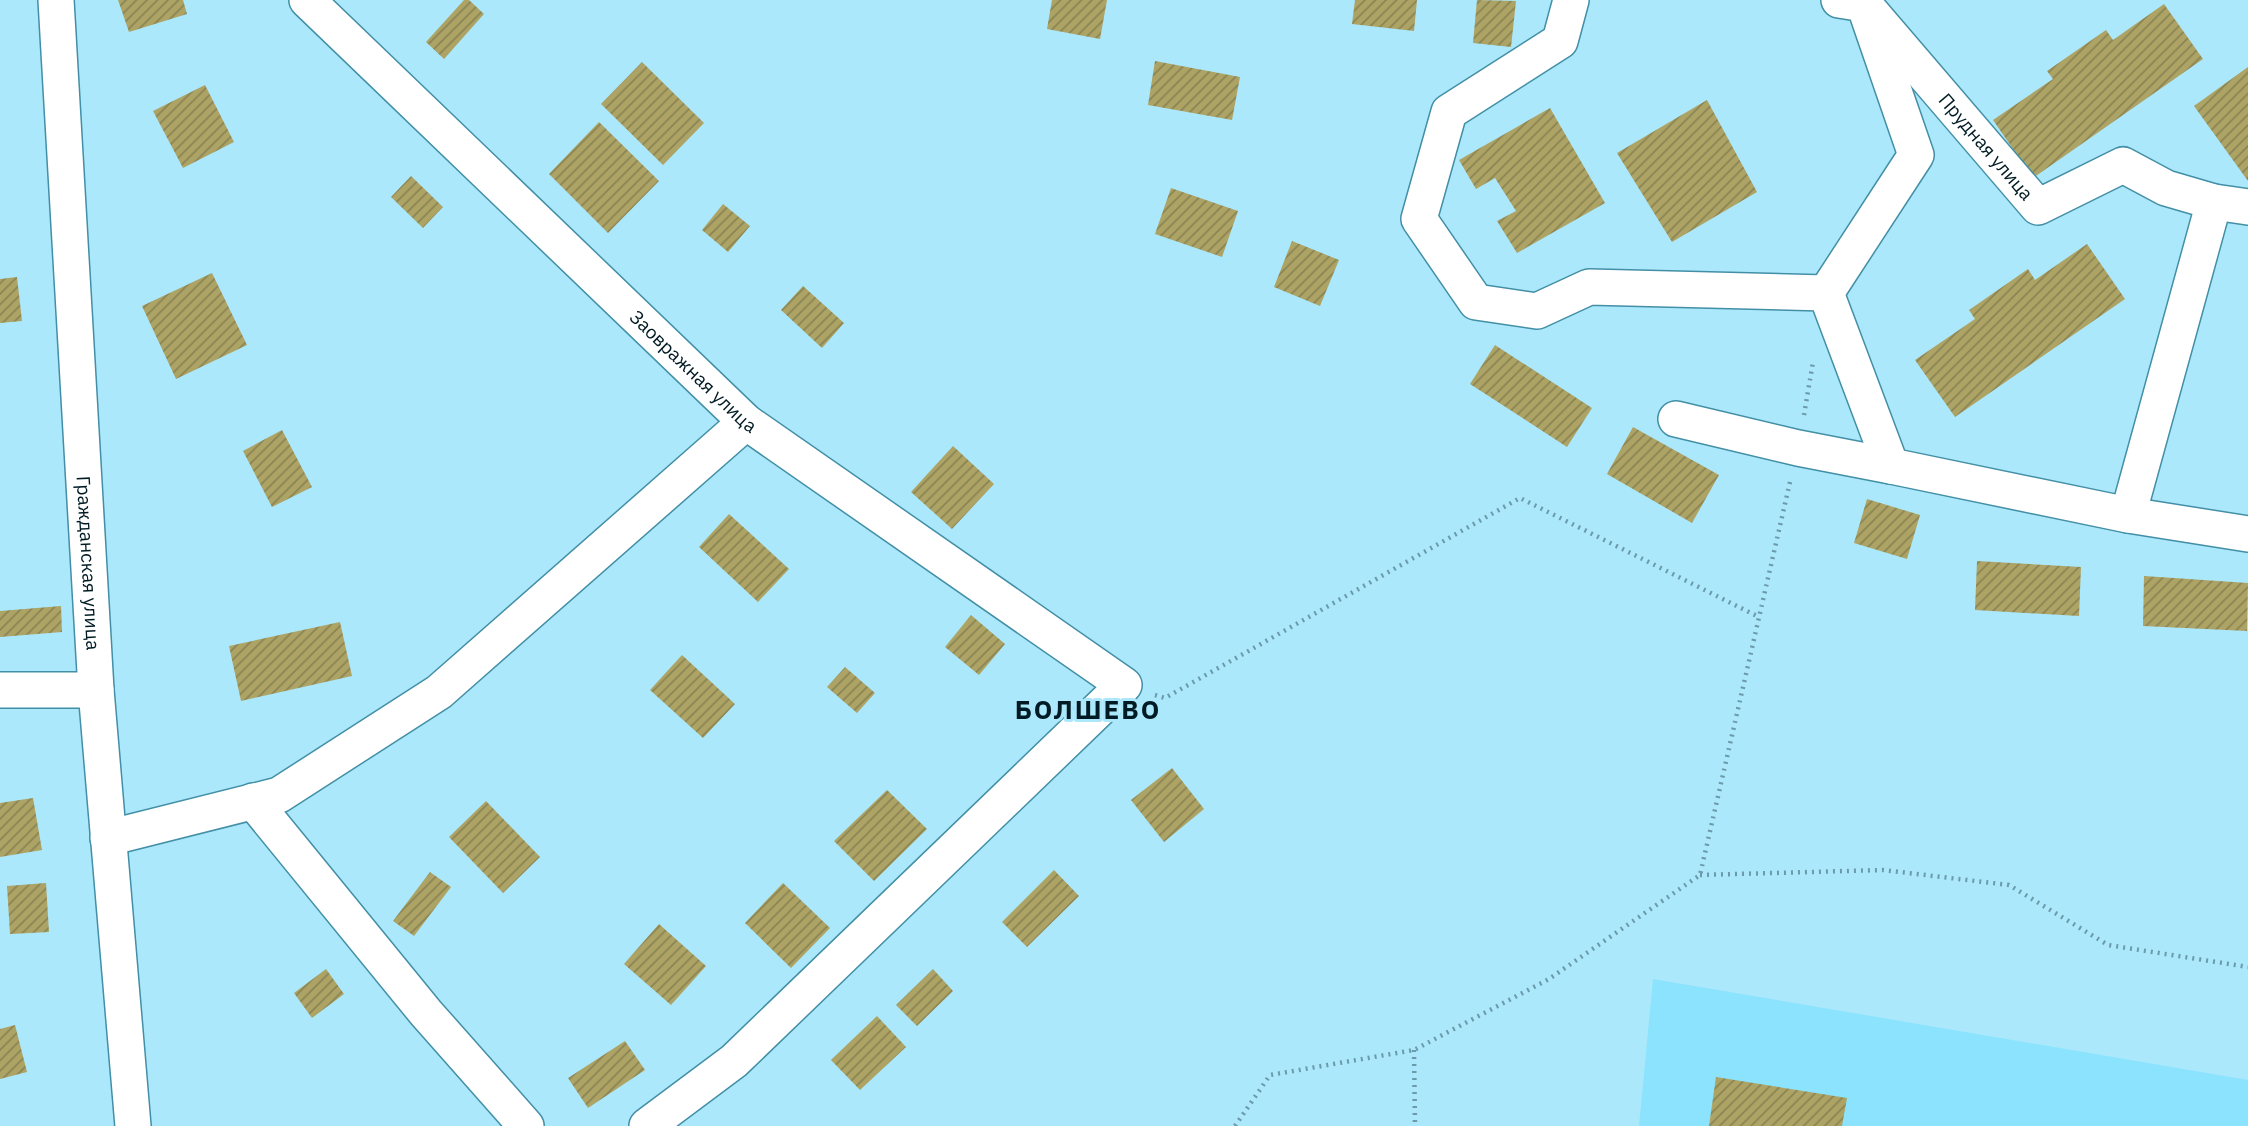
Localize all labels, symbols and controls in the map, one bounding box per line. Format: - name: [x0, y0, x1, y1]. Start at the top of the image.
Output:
- street label: Прудная улица: [1934, 88, 2039, 205]
- street label: Заовражная улица: [625, 305, 762, 438]
- street label: Гражданская улица: [72, 475, 106, 651]
- district label: БОЛШЕВО: [1015, 692, 1161, 726]

